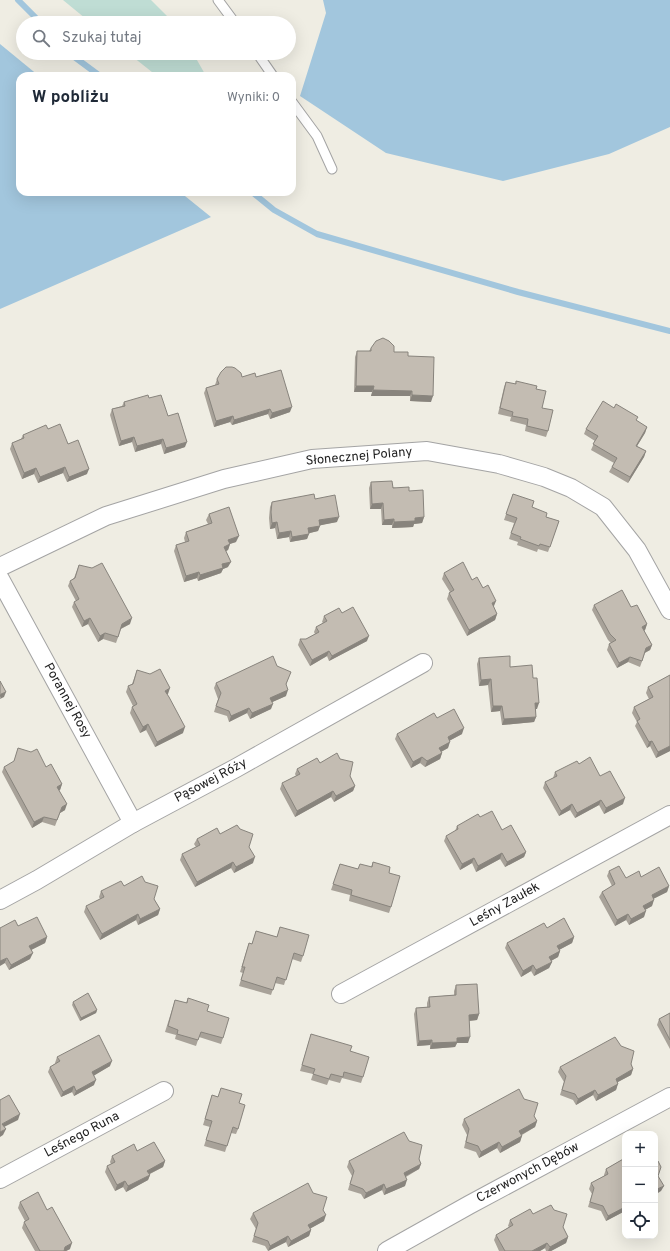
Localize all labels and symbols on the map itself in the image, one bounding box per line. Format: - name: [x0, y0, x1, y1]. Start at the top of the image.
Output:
- street label: Słonecznej Polany: [305, 444, 413, 470]
- street label: Porannej Rosy: [40, 660, 94, 742]
- street label: Pąsowej Róży: [172, 755, 250, 807]
- street label: Leśny Zaułek: [467, 879, 543, 931]
- street label: Leśnego Runa: [42, 1109, 122, 1161]
- street label: Czerwonych Dębów: [474, 1139, 582, 1207]

